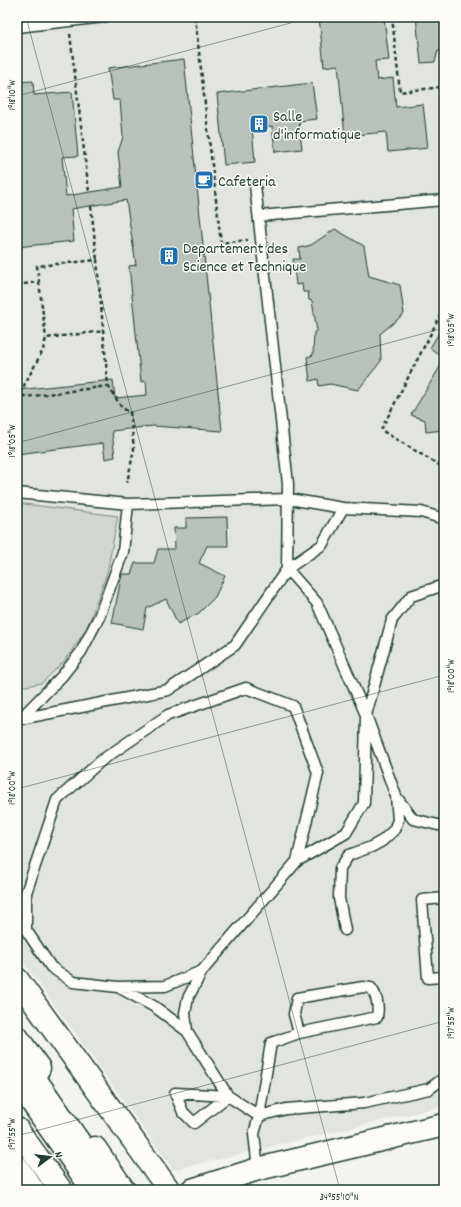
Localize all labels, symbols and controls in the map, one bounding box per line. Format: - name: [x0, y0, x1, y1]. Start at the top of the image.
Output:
- text: 1°18'10"W: [6, 79, 20, 110]
- place label: Salle d'informatique: [273, 106, 361, 147]
- building icon: Salle d'informatique: [248, 113, 270, 135]
- cafe icon: Cafeteria: [193, 169, 215, 191]
- place label: Cafeteria: [218, 171, 276, 194]
- place label: Departement des Science et Technique: [183, 238, 306, 279]
- building icon: Departement des Science et Technique: [158, 245, 180, 267]
- text: 1°18'05"W: [445, 313, 459, 346]
- text: 1°18'05"W: [6, 424, 20, 457]
- text: 1°18'00"W: [445, 659, 459, 693]
- text: 1°18'00"W: [6, 771, 20, 805]
- text: 1°17'55"W: [445, 1007, 459, 1039]
- text: 1°17'55"W: [6, 1118, 20, 1150]
- north arrow: [30, 1137, 70, 1177]
- text: N: [49, 1150, 66, 1160]
- text: 34°55'10"N: [319, 1191, 359, 1205]

